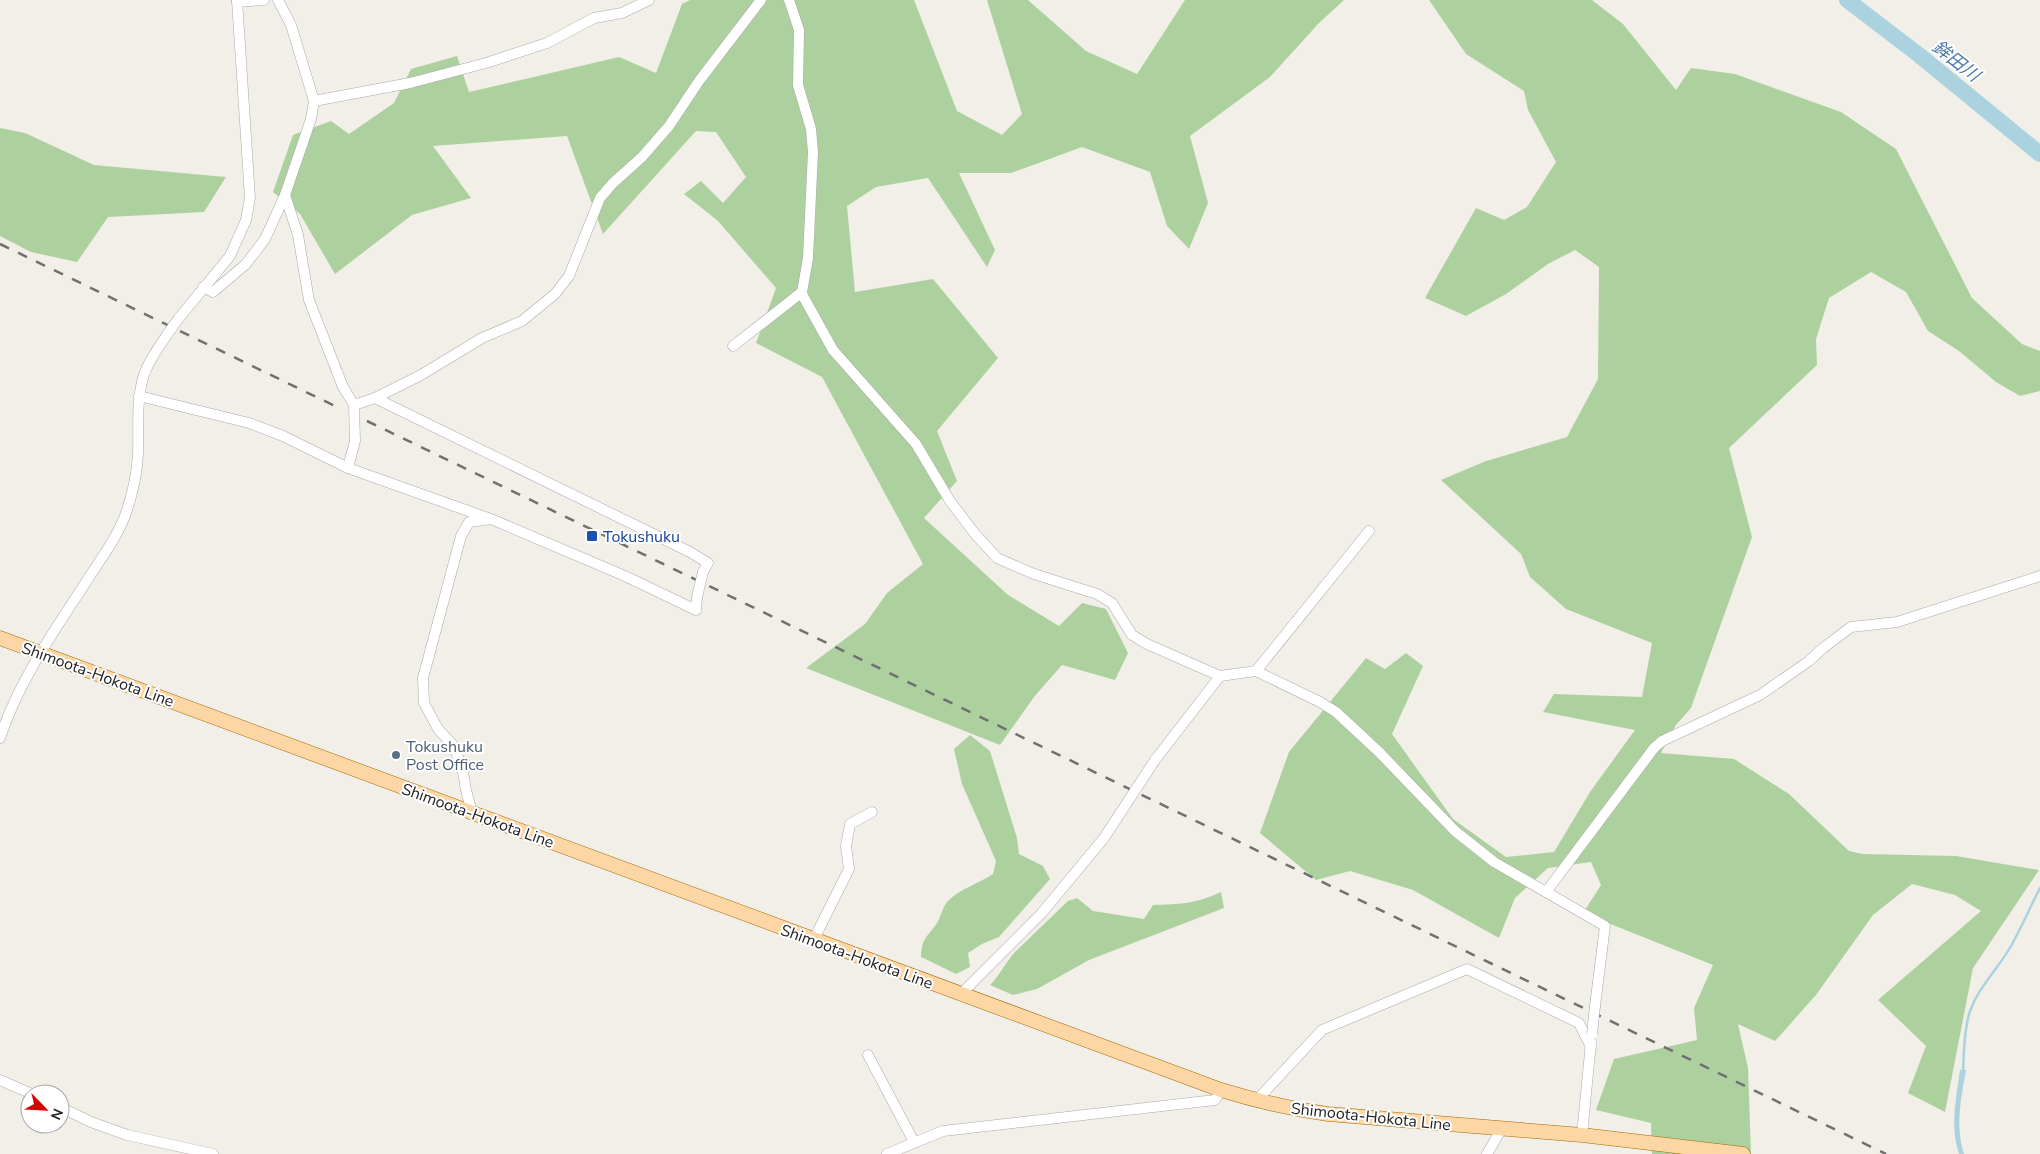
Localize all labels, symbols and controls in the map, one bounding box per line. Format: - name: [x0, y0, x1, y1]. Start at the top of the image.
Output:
- water label: 鉾田川: [1927, 35, 1986, 88]
- place label: Tokushuku: [603, 526, 680, 548]
- marker: Tokushuku: [585, 529, 599, 543]
- street label: Shimoota-Hokota Line: [18, 637, 177, 713]
- place label: Tokushuku Post Office: [406, 736, 484, 776]
- marker: Tokushuku Post Office: [390, 749, 402, 761]
- street label: Shimoota-Hokota Line: [398, 778, 557, 854]
- street label: Shimoota-Hokota Line: [777, 919, 936, 995]
- north arrow: [20, 1084, 70, 1134]
- street label: Shimoota-Hokota Line: [1290, 1098, 1452, 1136]
- text: N: [46, 1105, 67, 1123]

